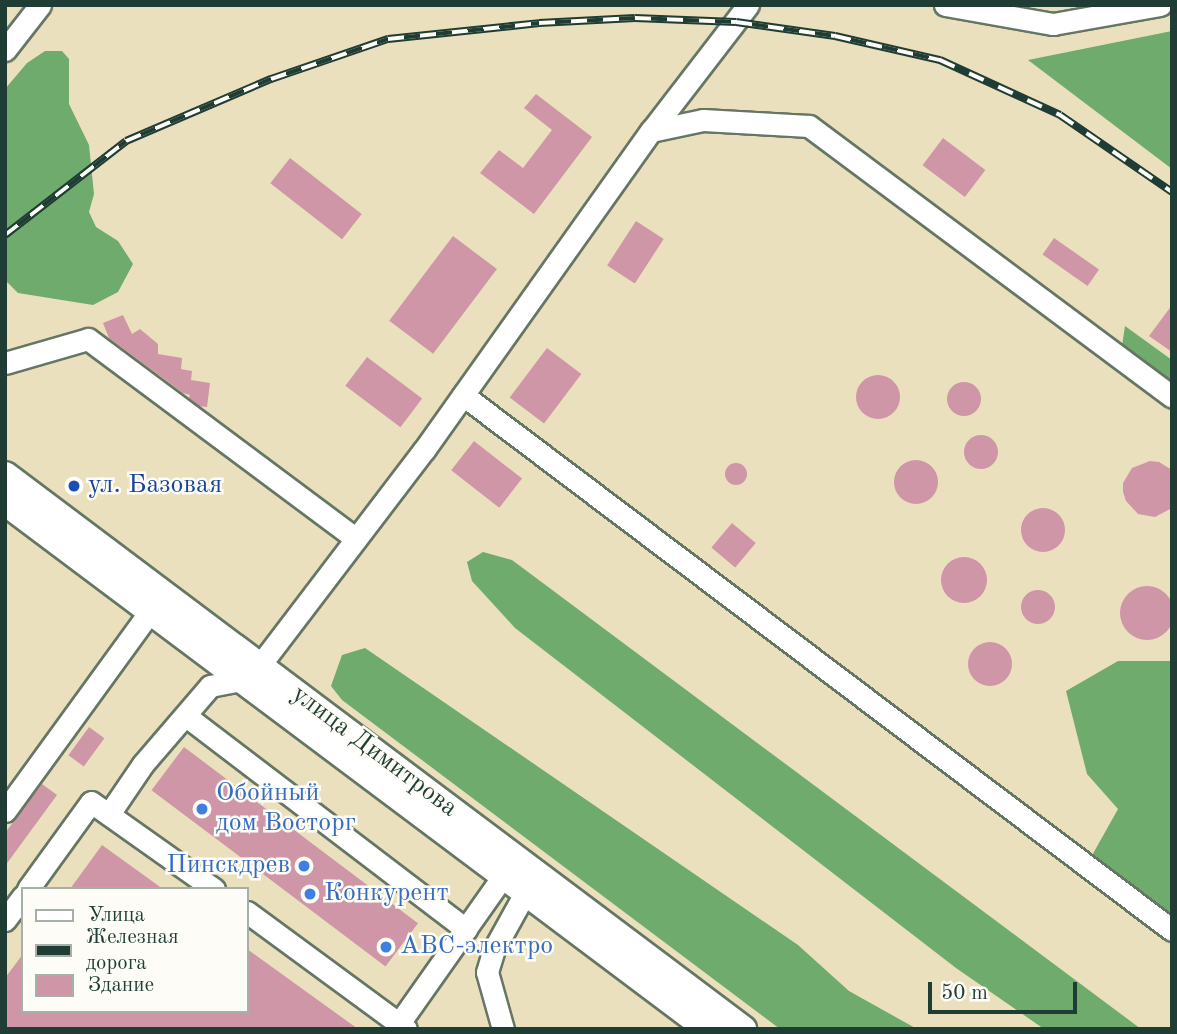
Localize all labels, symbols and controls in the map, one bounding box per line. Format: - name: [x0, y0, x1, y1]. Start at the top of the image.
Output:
- place label: ул. Базовая: [88, 470, 222, 502]
- marker: ул. Базовая: [66, 478, 82, 494]
- street label: улица Димитрова: [285, 679, 463, 825]
- place label: Обойный дом Восторг: [216, 778, 356, 840]
- marker: Обойный дом Восторг: [194, 801, 210, 817]
- place label: Пинскдрев: [166, 850, 290, 882]
- marker: Пинскдрев: [296, 858, 312, 874]
- place label: Конкурент: [324, 878, 449, 910]
- marker: Конкурент: [302, 886, 318, 902]
- legend: [21, 887, 248, 1013]
- text: Улица: [88, 905, 145, 926]
- text: Железная дорога: [86, 927, 179, 974]
- place label: АВС-электро: [400, 931, 553, 963]
- marker: АВС-электро: [378, 939, 394, 955]
- scale bar: [932, 968, 1081, 1012]
- text: Здание: [88, 975, 154, 996]
- text: 50 m: [941, 983, 988, 1004]

